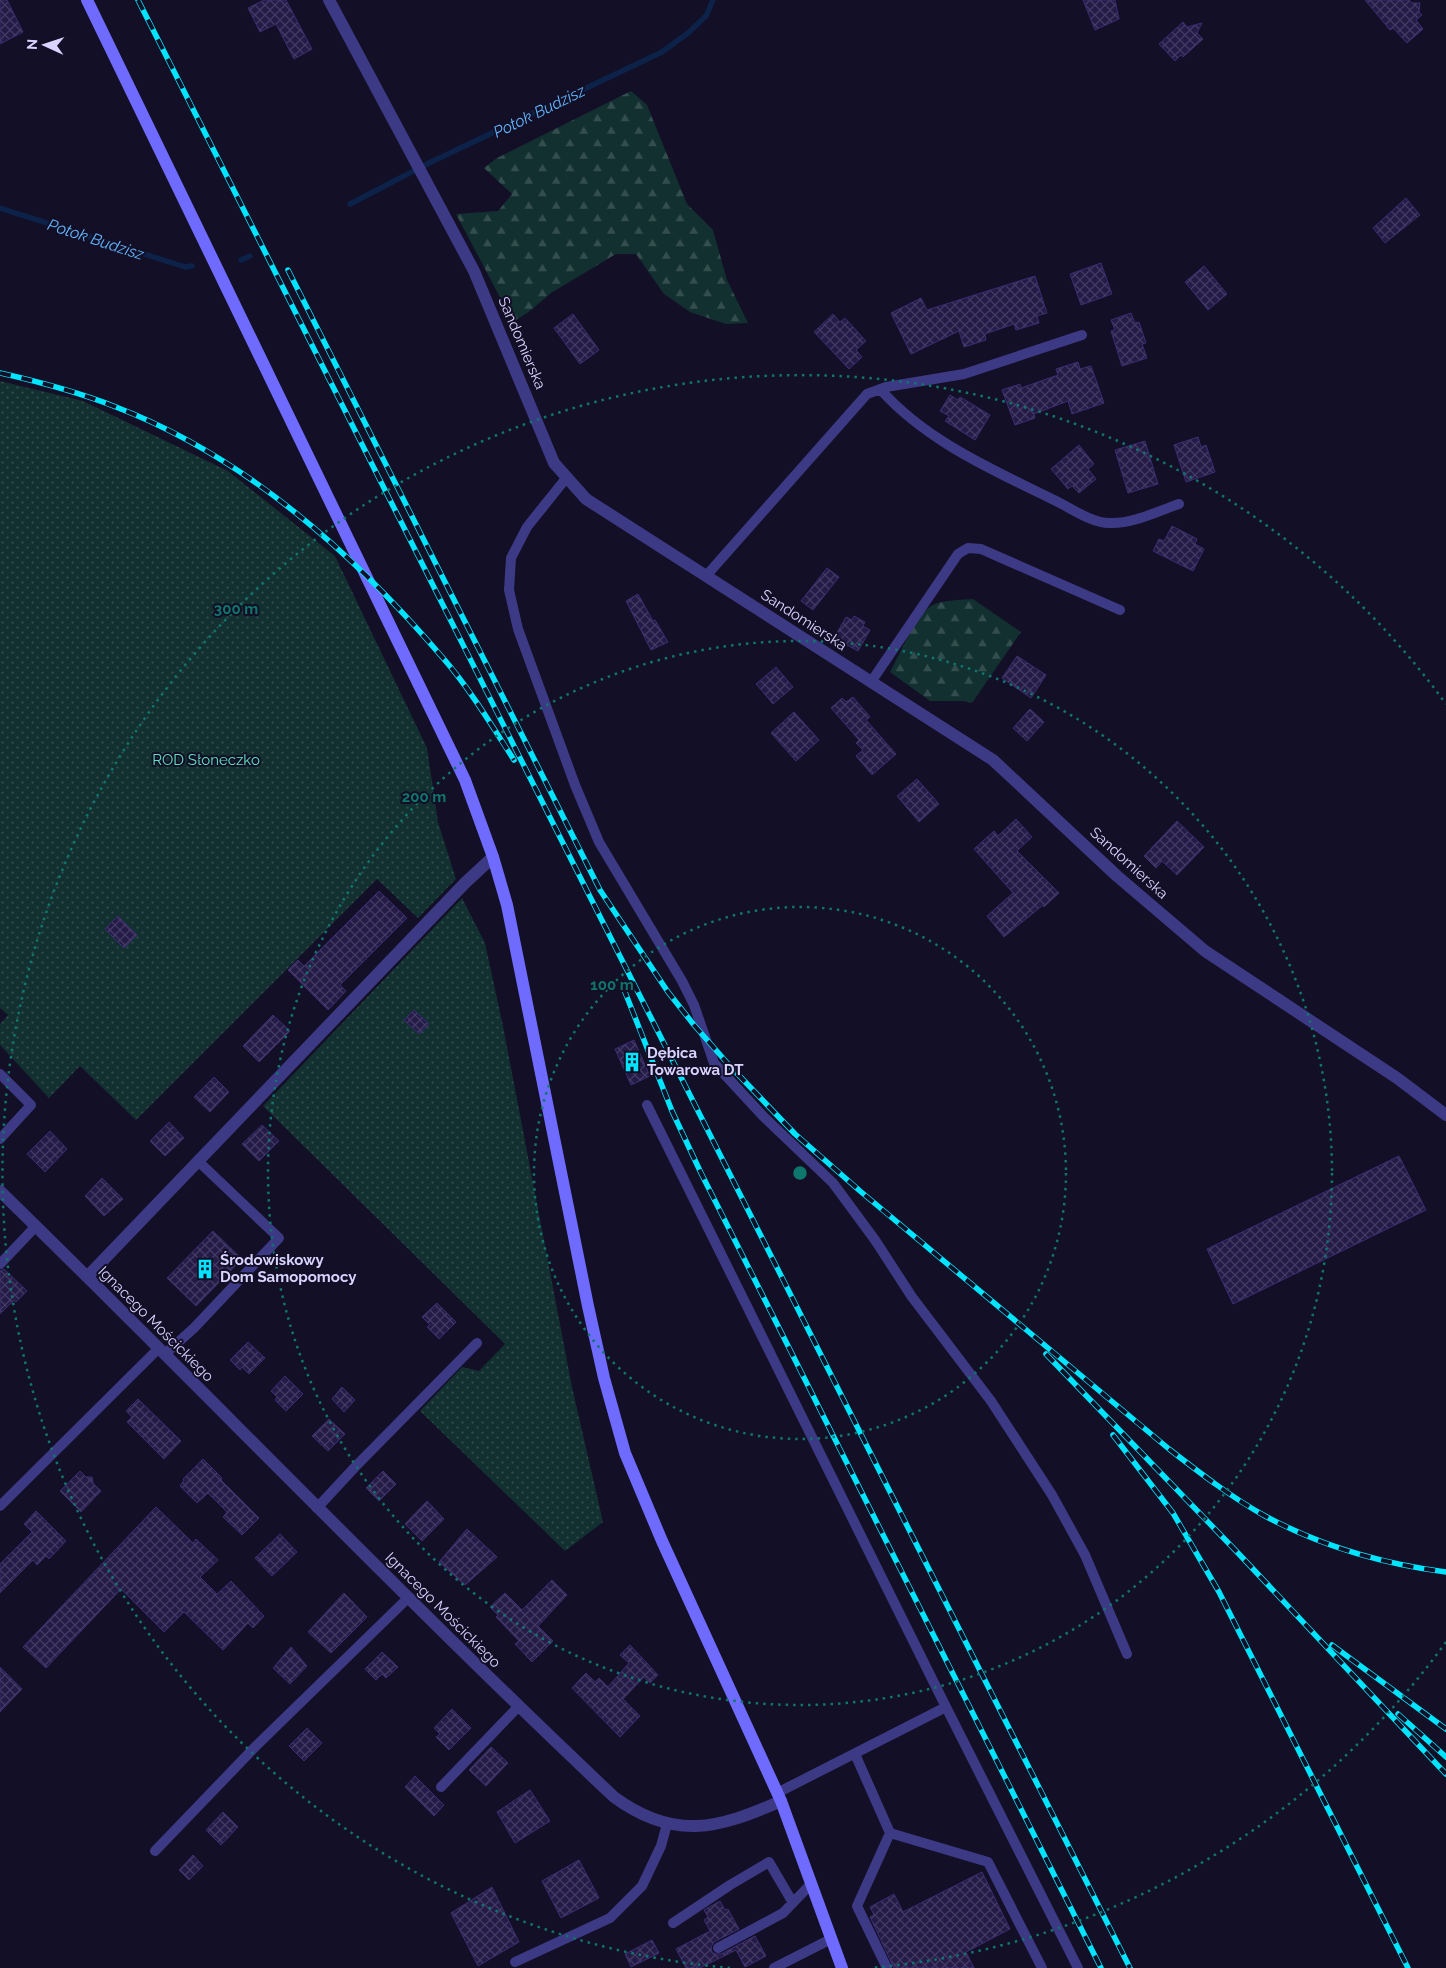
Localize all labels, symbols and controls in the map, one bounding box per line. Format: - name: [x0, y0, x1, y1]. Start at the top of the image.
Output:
- north arrow: [20, 20, 70, 70]
- text: N: [24, 39, 40, 50]
- water label: Potok Budzisz: [490, 81, 589, 142]
- water label: Potok Budzisz: [45, 215, 147, 264]
- street label: Sandomierska: [494, 294, 550, 392]
- street label: Sandomierska: [758, 586, 850, 654]
- text: 300 m: [214, 600, 258, 618]
- park label: ROD Słoneczko: [152, 751, 260, 769]
- text: 200 m: [402, 788, 446, 806]
- street label: Sandomierska: [1086, 823, 1172, 903]
- text: 100 m: [590, 976, 634, 994]
- place label: Dębica Towarowa DT: [647, 1044, 744, 1079]
- building icon: Dębica Towarowa DT: [621, 1051, 643, 1073]
- centre of rings: [791, 1164, 809, 1182]
- place label: Środowiskowy Dom Samopomocy: [220, 1251, 357, 1286]
- building icon: Środowiskowy Dom Samopomocy: [194, 1258, 216, 1280]
- street label: Ignacego Mościckiego: [94, 1262, 218, 1386]
- street label: Ignacego Mościckiego: [381, 1548, 505, 1672]

